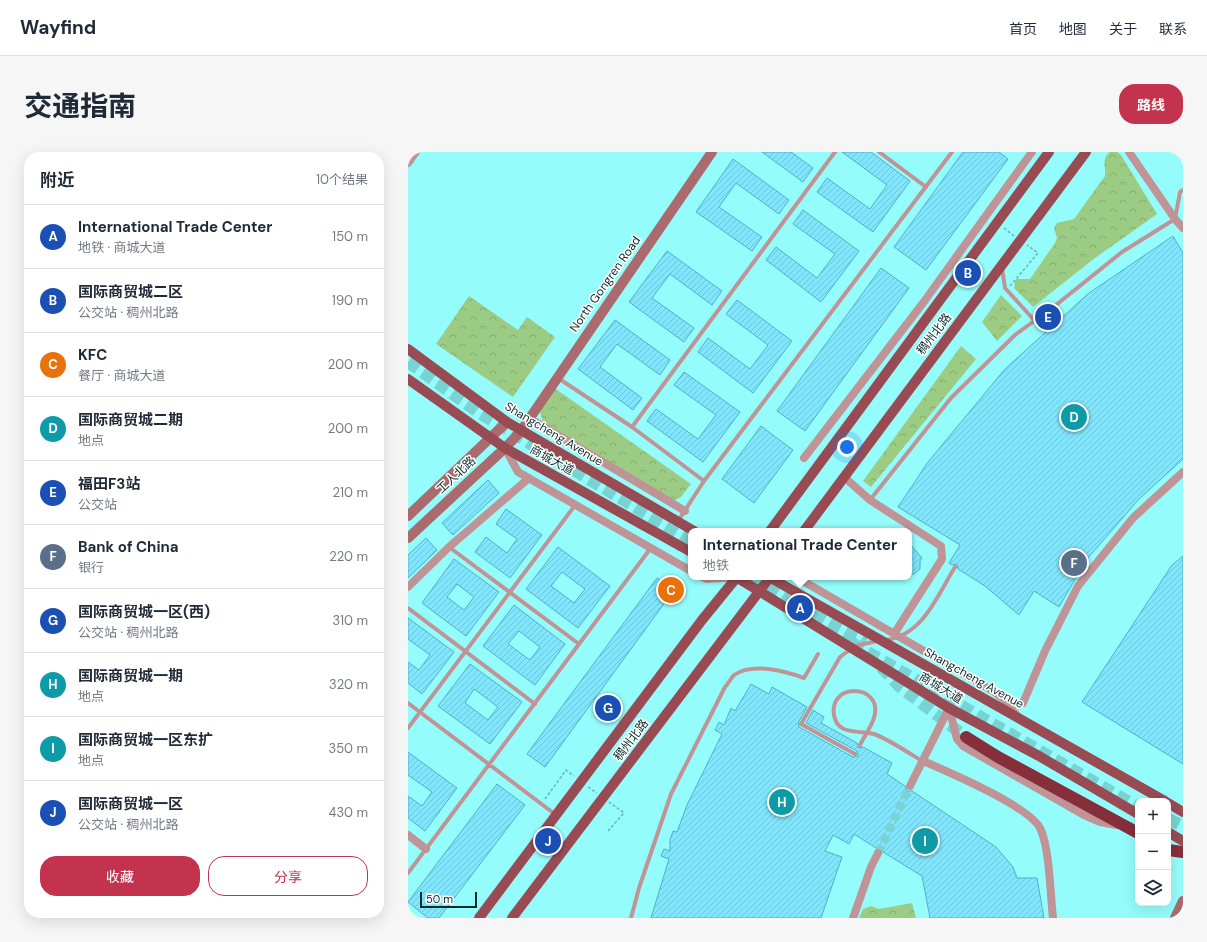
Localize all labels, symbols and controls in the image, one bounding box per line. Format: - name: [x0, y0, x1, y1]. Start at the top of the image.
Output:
- text: Wayfind: [20, 15, 96, 40]
- text: 首页: [1009, 20, 1037, 38]
- text: 地图: [1059, 20, 1087, 38]
- text: 关于: [1109, 20, 1137, 38]
- text: 联系: [1159, 20, 1187, 38]
- button: 路线: [1119, 84, 1183, 124]
- text: 交通指南: [24, 88, 136, 125]
- text: 附近: [40, 169, 74, 191]
- text: 10个结果: [316, 171, 368, 188]
- text: International Trade Center: [78, 217, 272, 237]
- text: A: [48, 228, 58, 245]
- text: 150 m: [332, 228, 368, 245]
- street label: North Gongren Road: [566, 233, 644, 335]
- text: 地铁 · 商城大道: [78, 239, 166, 256]
- pin: B: [955, 258, 981, 288]
- text: 国际商贸城二区: [78, 282, 183, 302]
- text: B: [49, 292, 57, 309]
- text: 190 m: [332, 292, 368, 309]
- pin: E: [1035, 302, 1061, 332]
- text: 公交站 · 稠州北路: [78, 304, 179, 321]
- street label: 稠州北路: [913, 310, 955, 358]
- text: KFC: [78, 345, 107, 365]
- text: C: [48, 356, 58, 373]
- text: 200 m: [328, 356, 368, 373]
- text: 餐厅 · 商城大道: [78, 367, 166, 384]
- street label: Shangcheng Avenue: [502, 398, 606, 470]
- pin: D: [1061, 402, 1087, 432]
- text: 国际商贸城二期: [78, 410, 183, 430]
- text: D: [48, 420, 58, 437]
- text: 200 m: [328, 420, 368, 437]
- text: 地点: [78, 432, 104, 449]
- your location: [837, 437, 857, 457]
- street label: 商城大道: [527, 441, 577, 479]
- street label: 工人北路: [433, 453, 479, 497]
- text: 福田F3站: [78, 474, 140, 494]
- text: E: [49, 484, 57, 501]
- text: 210 m: [333, 484, 368, 501]
- text: 公交站: [78, 496, 117, 513]
- popup: [688, 528, 912, 580]
- text: International Trade Center: [703, 535, 897, 555]
- text: Bank of China: [78, 537, 179, 557]
- text: F: [49, 548, 57, 565]
- text: 220 m: [329, 548, 368, 565]
- pin: F: [1061, 548, 1087, 578]
- text: 地铁: [703, 557, 729, 574]
- text: 银行: [78, 559, 104, 576]
- pin: C: [658, 575, 684, 605]
- pin: A: [787, 593, 813, 623]
- text: 国际商贸城一区(西): [78, 602, 210, 622]
- text: G: [48, 612, 58, 629]
- text: 310 m: [333, 612, 368, 629]
- text: 公交站 · 稠州北路: [78, 624, 179, 641]
- street label: Shangcheng Avenue: [921, 644, 1027, 712]
- text: 国际商贸城一期: [78, 666, 183, 686]
- street label: 商城大道: [916, 669, 966, 707]
- text: H: [48, 676, 58, 693]
- text: 320 m: [329, 676, 368, 693]
- text: 地点: [78, 688, 104, 705]
- pin: G: [595, 693, 621, 723]
- street label: 稠州北路: [610, 716, 652, 764]
- text: 国际商贸城一区东扩: [78, 730, 213, 750]
- text: I: [51, 740, 55, 757]
- text: 350 m: [328, 740, 368, 757]
- text: 地点: [78, 752, 104, 769]
- pin: H: [769, 787, 795, 817]
- text: 国际商贸城一区: [78, 794, 183, 814]
- map controls: [1135, 798, 1171, 906]
- button: +: [1135, 798, 1171, 834]
- text: J: [49, 804, 57, 821]
- text: 430 m: [328, 804, 368, 821]
- text: 公交站 · 稠州北路: [78, 816, 179, 833]
- pin: J: [535, 826, 561, 856]
- pin: I: [912, 826, 938, 856]
- button: −: [1135, 834, 1171, 870]
- button: 收藏: [40, 856, 200, 896]
- button: 分享: [208, 856, 368, 896]
- button: layers: [1135, 870, 1171, 906]
- scale bar: [420, 890, 477, 909]
- text: 50 m: [426, 892, 453, 906]

